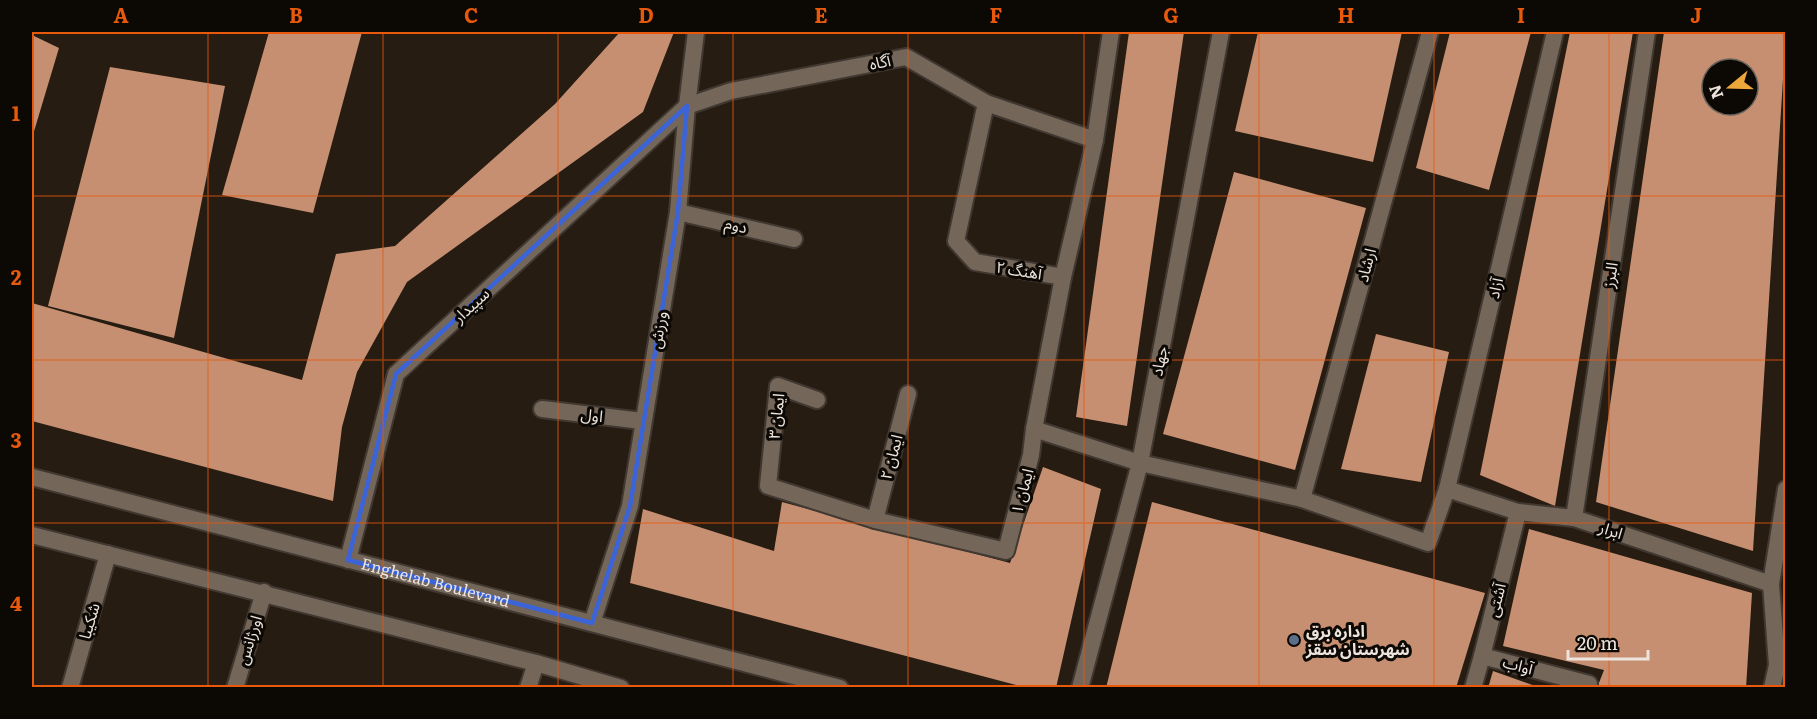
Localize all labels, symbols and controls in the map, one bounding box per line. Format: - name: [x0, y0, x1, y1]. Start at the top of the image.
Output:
- text: A: [113, 0, 129, 29]
- text: B: [289, 0, 303, 29]
- text: C: [464, 0, 478, 29]
- text: D: [638, 0, 654, 29]
- text: E: [814, 0, 828, 29]
- text: F: [990, 0, 1003, 29]
- text: G: [1163, 0, 1179, 29]
- text: H: [1338, 0, 1354, 29]
- text: I: [1517, 0, 1525, 29]
- text: J: [1690, 0, 1702, 29]
- street label: آگاه: [867, 47, 894, 75]
- north arrow: [1700, 57, 1760, 117]
- text: N: [1701, 82, 1728, 102]
- text: 1: [12, 97, 20, 127]
- street label: دوم: [722, 210, 750, 240]
- street label: ارشاد: [1349, 245, 1381, 284]
- street label: آهنگ ۲: [994, 254, 1045, 285]
- street label: البرز: [1595, 260, 1623, 290]
- text: 2: [11, 261, 22, 291]
- street label: آزاد: [1480, 274, 1508, 301]
- street label: سپیدار: [446, 281, 494, 328]
- street label: ورزش: [642, 309, 672, 350]
- street label: جهاد: [1143, 344, 1173, 378]
- street label: ایمان ۳: [761, 392, 789, 440]
- street label: اول: [580, 401, 605, 427]
- text: 3: [10, 424, 22, 454]
- street label: ایمان ۲: [873, 432, 908, 482]
- street label: ایمان ۱: [1004, 466, 1039, 516]
- street label: ابرار: [1595, 514, 1626, 544]
- street label: Enghelab Boulevard: [359, 550, 513, 612]
- street label: آشتی: [1479, 579, 1511, 619]
- text: 4: [10, 587, 22, 617]
- street label: شکیبا: [71, 600, 105, 642]
- street label: اورژانس: [229, 612, 267, 667]
- place label: اداره برق شهرستان سقز: [1305, 618, 1410, 660]
- scale bar: [1568, 623, 1648, 661]
- text: 20 m: [1577, 629, 1618, 656]
- marker: اداره برق شهرستان سقز: [1287, 633, 1301, 647]
- street label: آواب: [1500, 648, 1537, 680]

